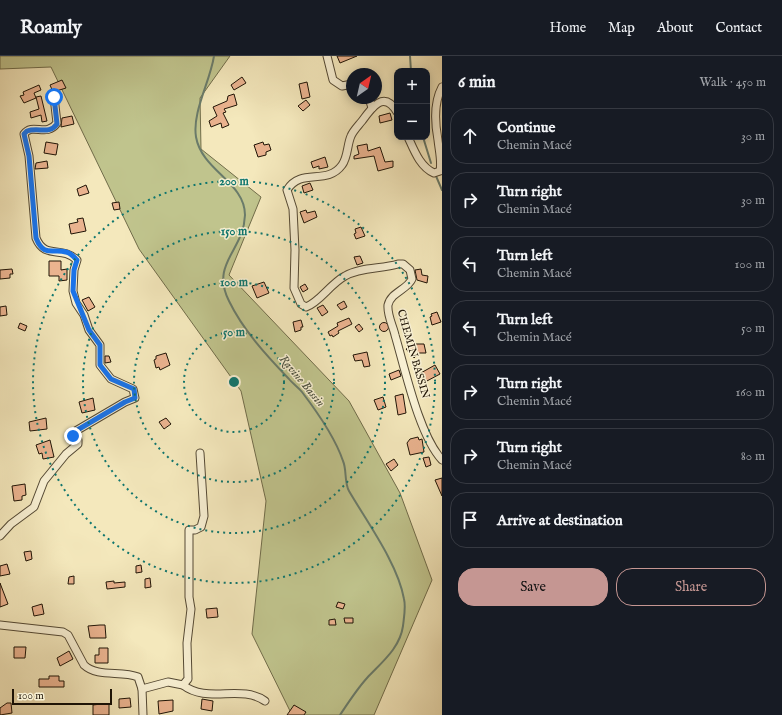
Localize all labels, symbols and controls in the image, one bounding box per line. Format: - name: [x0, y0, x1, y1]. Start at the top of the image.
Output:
- text: Roamly: [20, 16, 82, 40]
- text: Home: [550, 19, 586, 37]
- text: Map: [608, 19, 635, 37]
- text: About: [657, 19, 693, 37]
- text: Contact: [715, 19, 762, 37]
- north arrow: [346, 68, 382, 104]
- map controls: [394, 68, 430, 140]
- button: +: [394, 68, 430, 104]
- text: 6 min: [458, 72, 496, 93]
- text: Walk · 450 m: [699, 74, 766, 91]
- route start: [45, 88, 63, 106]
- button: −: [394, 104, 430, 140]
- text: Continue: [497, 118, 555, 137]
- icon: ahead: [459, 125, 481, 147]
- text: 30 m: [741, 128, 765, 145]
- text: Chemin Macé: [497, 137, 572, 154]
- text: 200 m: [219, 174, 249, 189]
- text: Turn right: [497, 182, 562, 201]
- icon: right: [459, 189, 481, 211]
- text: 30 m: [741, 192, 765, 209]
- text: Chemin Macé: [497, 201, 572, 218]
- text: 150 m: [221, 224, 248, 239]
- text: Turn left: [497, 246, 553, 265]
- icon: left: [459, 253, 481, 275]
- text: 100 m: [735, 256, 765, 273]
- text: Chemin Macé: [497, 265, 572, 282]
- text: 100 m: [220, 275, 249, 290]
- street label: CHEMIN BASSIN: [394, 308, 433, 401]
- text: Turn left: [497, 310, 553, 329]
- icon: left: [459, 317, 481, 339]
- text: 50 m: [741, 320, 765, 337]
- text: 50 m: [223, 325, 246, 340]
- text: Chemin Macé: [497, 329, 572, 346]
- water label: Ravine Bassin: [276, 352, 328, 410]
- text: Turn right: [497, 374, 562, 393]
- centre of rings: [227, 375, 241, 389]
- icon: right: [459, 381, 481, 403]
- text: 160 m: [735, 384, 765, 401]
- text: Chemin Macé: [497, 393, 572, 410]
- route end: [64, 427, 82, 445]
- text: Turn right: [497, 438, 562, 457]
- icon: right: [459, 445, 481, 467]
- text: 80 m: [741, 448, 765, 465]
- text: Chemin Macé: [497, 457, 572, 474]
- icon: arrive: [459, 509, 481, 531]
- text: Arrive at destination: [497, 511, 623, 530]
- button: Save: [458, 568, 608, 606]
- button: Share: [616, 568, 766, 606]
- scale bar: [12, 687, 112, 706]
- text: 100 m: [18, 689, 44, 703]

